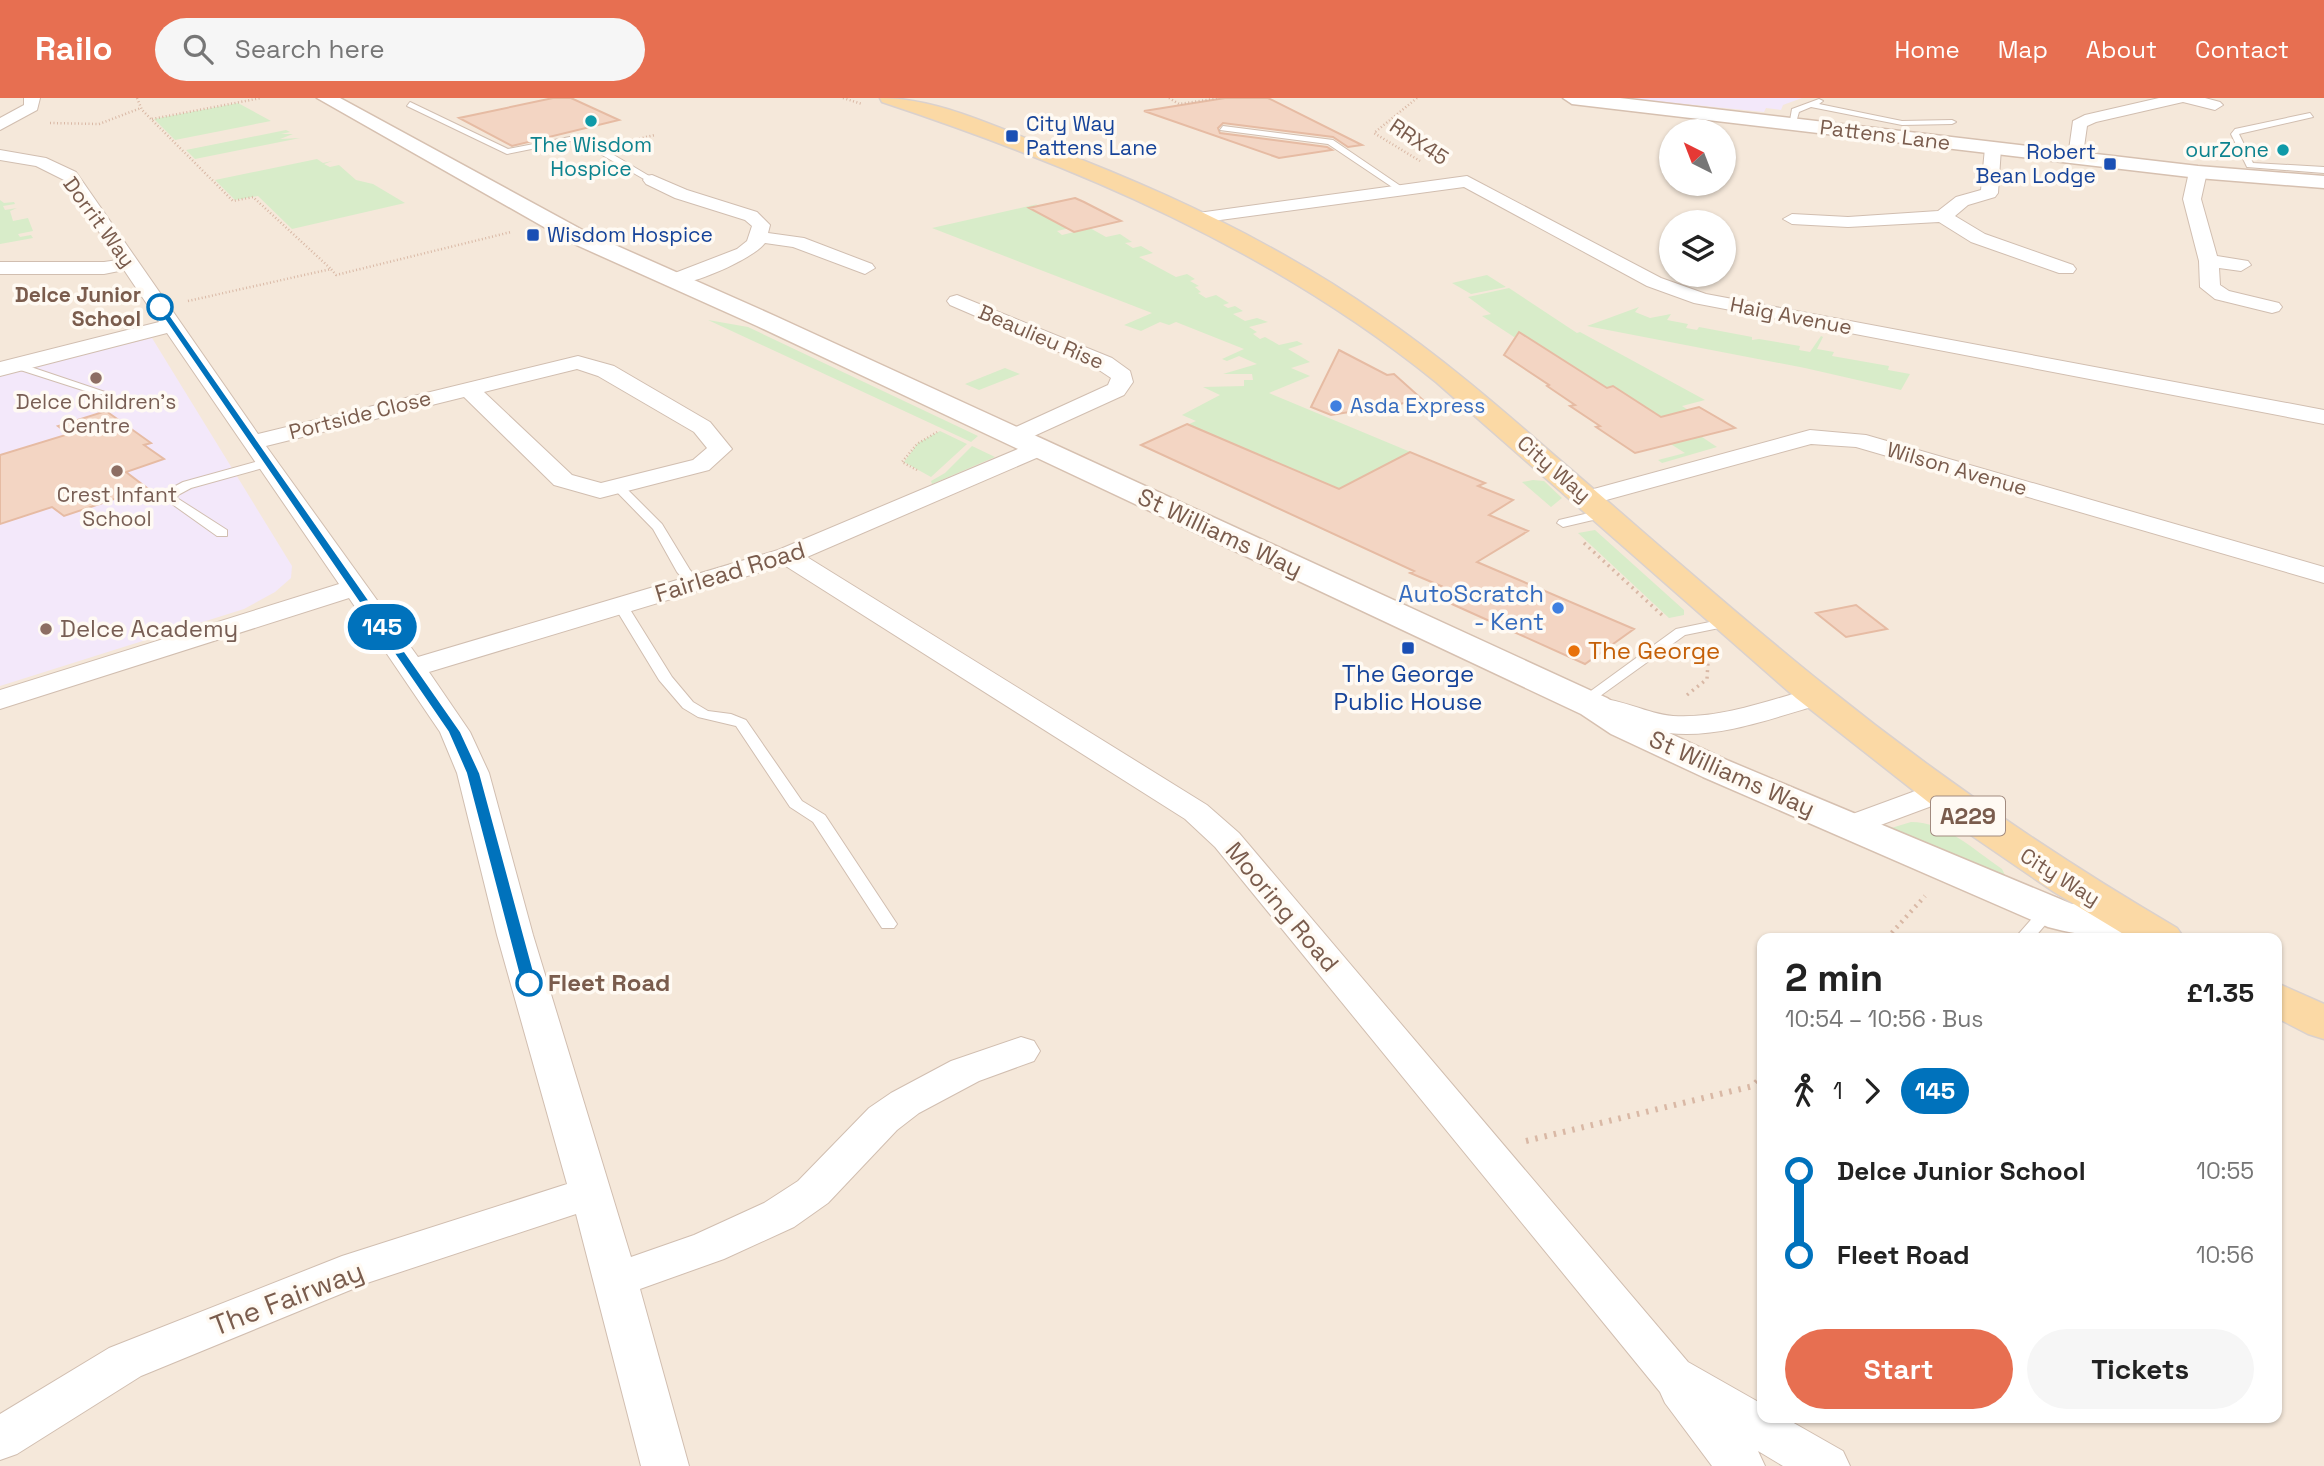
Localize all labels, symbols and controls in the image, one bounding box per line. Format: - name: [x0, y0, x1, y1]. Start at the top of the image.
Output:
- search box: [155, 18, 645, 81]
- text: Railo: [35, 28, 113, 70]
- icon: search: [179, 30, 217, 68]
- text: Search here: [235, 32, 385, 66]
- text: Home: [1894, 34, 1960, 65]
- text: Map: [1998, 34, 2048, 65]
- text: About: [2086, 34, 2157, 65]
- text: Contact: [2195, 34, 2289, 65]
- place label: City Way Pattens Lane: [1026, 110, 1158, 161]
- street label: RRX45: [1385, 112, 1454, 171]
- marker: The Wisdom Hospice: [583, 113, 599, 129]
- street label: Pattens Lane: [1818, 113, 1952, 156]
- north arrow: [1659, 119, 1736, 196]
- map controls: [1659, 119, 1736, 287]
- marker: City Way Pattens Lane: [1004, 128, 1020, 144]
- place label: The Wisdom Hospice: [530, 131, 652, 182]
- place label: ourZone: [2185, 136, 2269, 163]
- place label: Robert Bean Lodge: [1976, 138, 2096, 189]
- marker: ourZone: [2275, 142, 2291, 158]
- marker: Robert Bean Lodge: [2102, 156, 2118, 172]
- street label: Dorrit Way: [57, 171, 141, 272]
- button: layers: [1659, 210, 1736, 287]
- place label: Wisdom Hospice: [547, 221, 713, 248]
- marker: Wisdom Hospice: [525, 227, 541, 243]
- place label: Delce Junior School: [15, 281, 141, 332]
- street label: Haig Avenue: [1728, 290, 1854, 341]
- marker: Delce Junior School: [147, 294, 173, 320]
- street label: Beaulieu Rise: [974, 298, 1108, 375]
- marker: Delce Children's Centre: [88, 370, 104, 386]
- street label: Portside Close: [286, 384, 434, 445]
- place label: Delce Children's Centre: [16, 388, 176, 439]
- place label: Asda Express: [1350, 392, 1485, 419]
- marker: Asda Express: [1328, 398, 1344, 414]
- street label: City Way: [1512, 429, 1597, 508]
- street label: Wilson Avenue: [1884, 436, 2030, 501]
- marker: Crest Infant School: [109, 463, 125, 479]
- place label: Crest Infant School: [57, 481, 177, 532]
- street label: St Williams Way: [1133, 481, 1308, 584]
- street label: Fairlead Road: [651, 534, 809, 609]
- place label: AutoScratch - Kent: [1398, 578, 1544, 637]
- marker: AutoScratch - Kent: [1550, 600, 1566, 616]
- line badge: 145: [342, 604, 422, 650]
- text: 145: [362, 611, 402, 642]
- place label: Delce Academy: [60, 613, 238, 644]
- marker: Delce Academy: [38, 621, 54, 637]
- place label: The George: [1588, 635, 1720, 666]
- marker: The George Public House: [1400, 640, 1416, 656]
- marker: The George: [1566, 643, 1582, 659]
- place label: The George Public House: [1334, 658, 1482, 717]
- street label: St Williams Way: [1644, 723, 1820, 824]
- road number: A229: [1931, 796, 2005, 836]
- street label: Mooring Road: [1219, 835, 1346, 978]
- street label: City Way: [2015, 841, 2105, 912]
- text: 2 min: [1785, 954, 1883, 1002]
- place label: Fleet Road: [548, 967, 670, 998]
- marker: Fleet Road: [516, 970, 542, 996]
- text: £1.35: [2187, 976, 2254, 1010]
- text: 10:54 – 10:56 · Bus: [1785, 1004, 1983, 1034]
- icon: walk: [1785, 1072, 1823, 1110]
- icon: forward: [1853, 1072, 1891, 1110]
- text: 145: [1915, 1075, 1955, 1106]
- text: 1: [1833, 1076, 1843, 1106]
- text: Delce Junior School: [1837, 1154, 2086, 1188]
- text: 10:55: [2196, 1156, 2254, 1186]
- text: Fleet Road: [1837, 1238, 1970, 1272]
- text: 10:56: [2196, 1240, 2254, 1270]
- street label: The Fairway: [205, 1252, 369, 1344]
- button: Start: [1785, 1329, 2013, 1409]
- button: Tickets: [2027, 1329, 2254, 1409]

